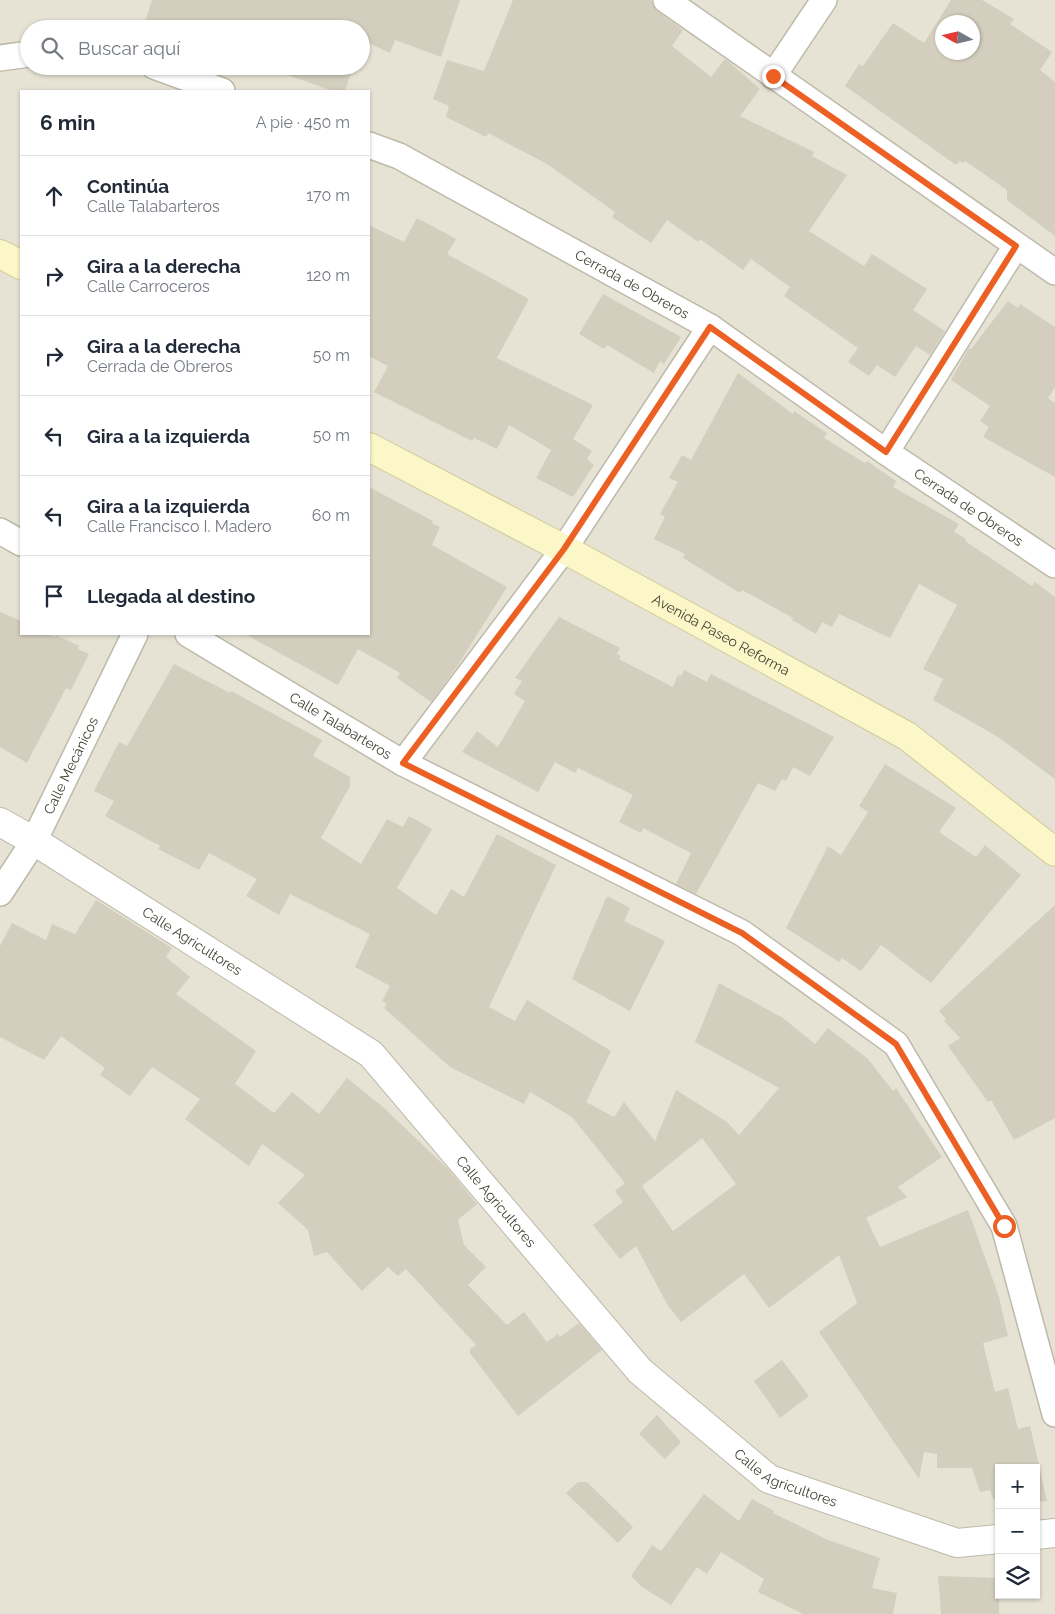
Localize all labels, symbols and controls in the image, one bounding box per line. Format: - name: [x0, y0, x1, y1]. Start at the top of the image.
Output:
- north arrow: [935, 15, 980, 60]
- search box: [20, 20, 370, 75]
- icon: search: [38, 34, 66, 62]
- text: Buscar aquí: [78, 37, 180, 59]
- route end: [762, 65, 785, 88]
- text: 6 min: [40, 110, 95, 135]
- text: A pie · 450 m: [256, 113, 350, 132]
- text: Continúa: [87, 175, 169, 197]
- icon: ahead: [40, 182, 68, 210]
- text: 170 m: [306, 186, 350, 205]
- text: Calle Talabarteros: [87, 197, 220, 216]
- street label: Cerrada de Obreros: [572, 246, 692, 322]
- text: Gira a la derecha: [87, 255, 241, 277]
- icon: right: [40, 262, 68, 290]
- text: 120 m: [306, 266, 350, 285]
- text: Calle Carroceros: [87, 277, 210, 296]
- text: Gira a la derecha: [87, 335, 241, 357]
- icon: right: [40, 342, 68, 370]
- text: 50 m: [313, 346, 350, 365]
- text: Cerrada de Obreros: [87, 357, 233, 376]
- icon: left: [40, 422, 68, 450]
- text: Gira a la izquierda: [87, 425, 250, 447]
- text: 50 m: [313, 426, 350, 445]
- street label: Cerrada de Obreros: [911, 465, 1026, 549]
- text: Gira a la izquierda: [87, 495, 250, 517]
- icon: left: [40, 502, 68, 530]
- text: 60 m: [312, 506, 350, 525]
- text: Calle Francisco I. Madero: [87, 517, 272, 536]
- icon: arrive: [40, 582, 68, 610]
- text: Llegada al destino: [87, 585, 255, 607]
- street label: Avenida Paseo Reforma: [650, 591, 793, 679]
- street label: Calle Talabarteros: [287, 689, 395, 762]
- street label: Calle Mecánicos: [40, 714, 101, 817]
- street label: Calle Agricultores: [139, 904, 245, 978]
- street label: Calle Agricultores: [453, 1153, 539, 1250]
- route start: [993, 1215, 1016, 1238]
- street label: Calle Agricultores: [731, 1445, 840, 1510]
- map controls: [995, 1464, 1040, 1599]
- button: +: [995, 1464, 1040, 1509]
- button: −: [995, 1509, 1040, 1554]
- button: layers: [995, 1554, 1040, 1599]

